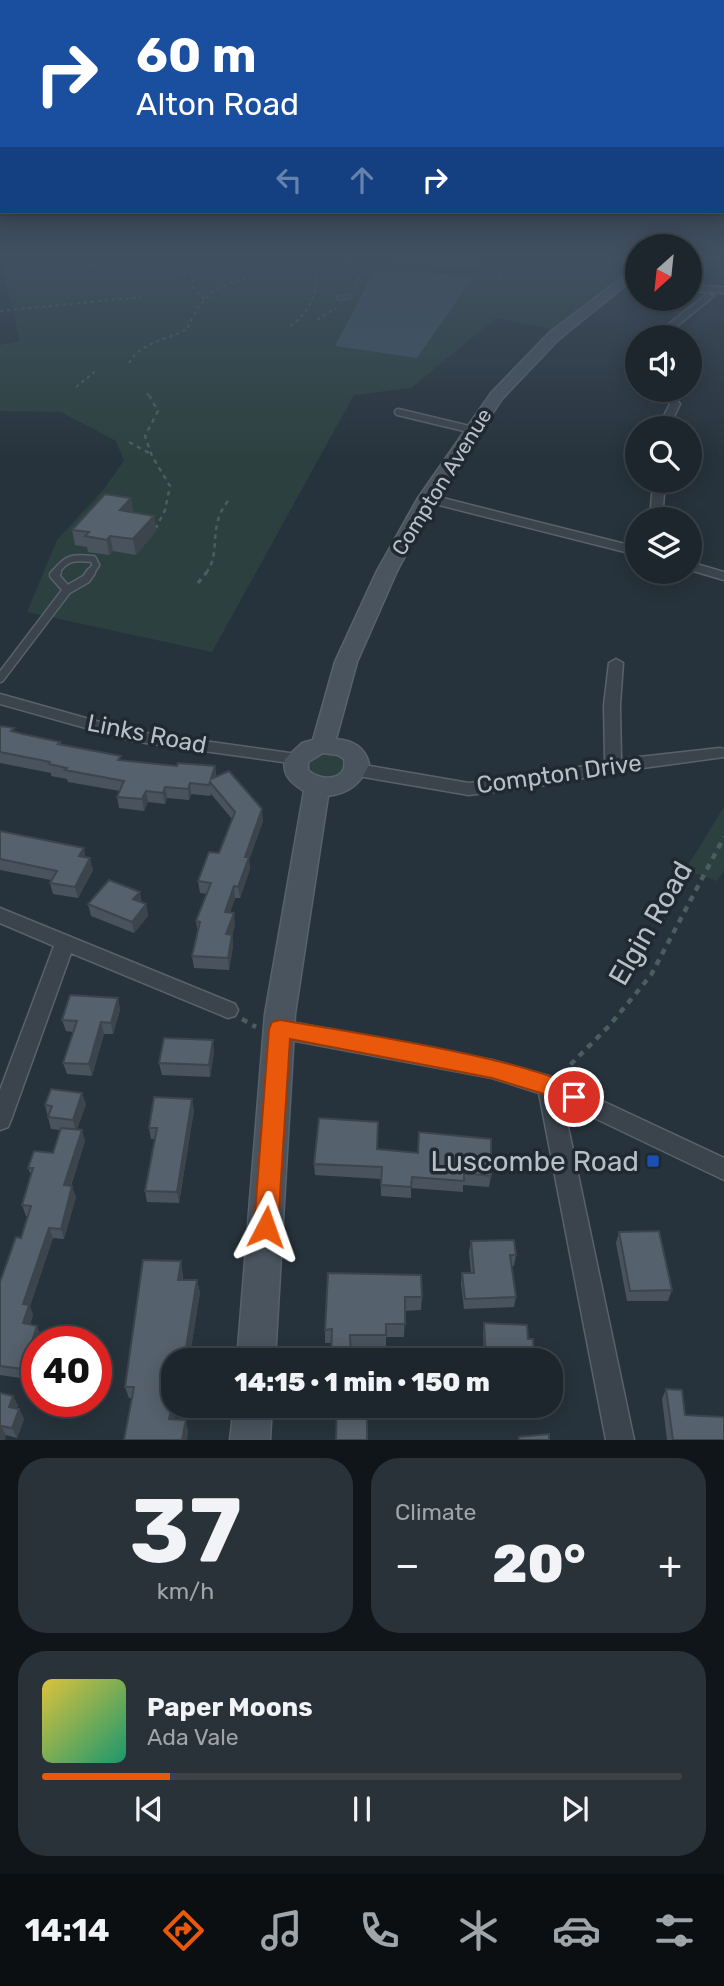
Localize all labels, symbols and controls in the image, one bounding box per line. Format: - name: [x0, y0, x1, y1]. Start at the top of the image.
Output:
- text: 60 m: [136, 26, 257, 84]
- icon: right: [21, 28, 112, 119]
- text: Alton Road: [136, 85, 299, 123]
- icon: left: [270, 161, 308, 199]
- icon: ahead: [343, 161, 381, 199]
- icon: right: [416, 161, 454, 199]
- north arrow: [625, 234, 702, 312]
- map controls: [625, 234, 702, 584]
- button: sound: [625, 325, 702, 402]
- street label: Compton Avenue: [386, 404, 497, 560]
- button: search: [625, 416, 702, 493]
- button: layers: [625, 507, 702, 584]
- street label: Links Road: [85, 709, 209, 759]
- street label: Compton Drive: [475, 749, 643, 799]
- street label: Elgin Road: [602, 855, 699, 991]
- pin: [544, 1067, 604, 1127]
- icon: arrive: [555, 1078, 593, 1116]
- place label: Luscombe Road: [431, 1145, 639, 1178]
- marker: Luscombe Road: [645, 1153, 661, 1169]
- position arrow: [229, 1190, 303, 1264]
- speed limit sign: 40: [21, 1326, 112, 1417]
- text: 14:15 · 1 min · 150 m: [234, 1367, 490, 1398]
- text: 37: [129, 1477, 242, 1585]
- text: Climate: [395, 1498, 476, 1526]
- text: 20°: [492, 1533, 586, 1595]
- text: −: [395, 1542, 420, 1588]
- text: +: [658, 1542, 682, 1588]
- text: km/h: [157, 1577, 214, 1605]
- text: Paper Moons: [147, 1692, 313, 1723]
- text: Ada Vale: [147, 1723, 239, 1751]
- icon: previous: [130, 1790, 168, 1828]
- icon: pause: [343, 1790, 381, 1828]
- icon: next: [556, 1790, 594, 1828]
- icon: directions: [159, 1906, 208, 1955]
- icon: music: [257, 1906, 306, 1955]
- icon: phone: [355, 1906, 404, 1955]
- icon: climate: [454, 1906, 503, 1955]
- icon: car: [552, 1906, 601, 1955]
- icon: filters: [650, 1906, 699, 1955]
- text: 14:14: [25, 1911, 110, 1949]

